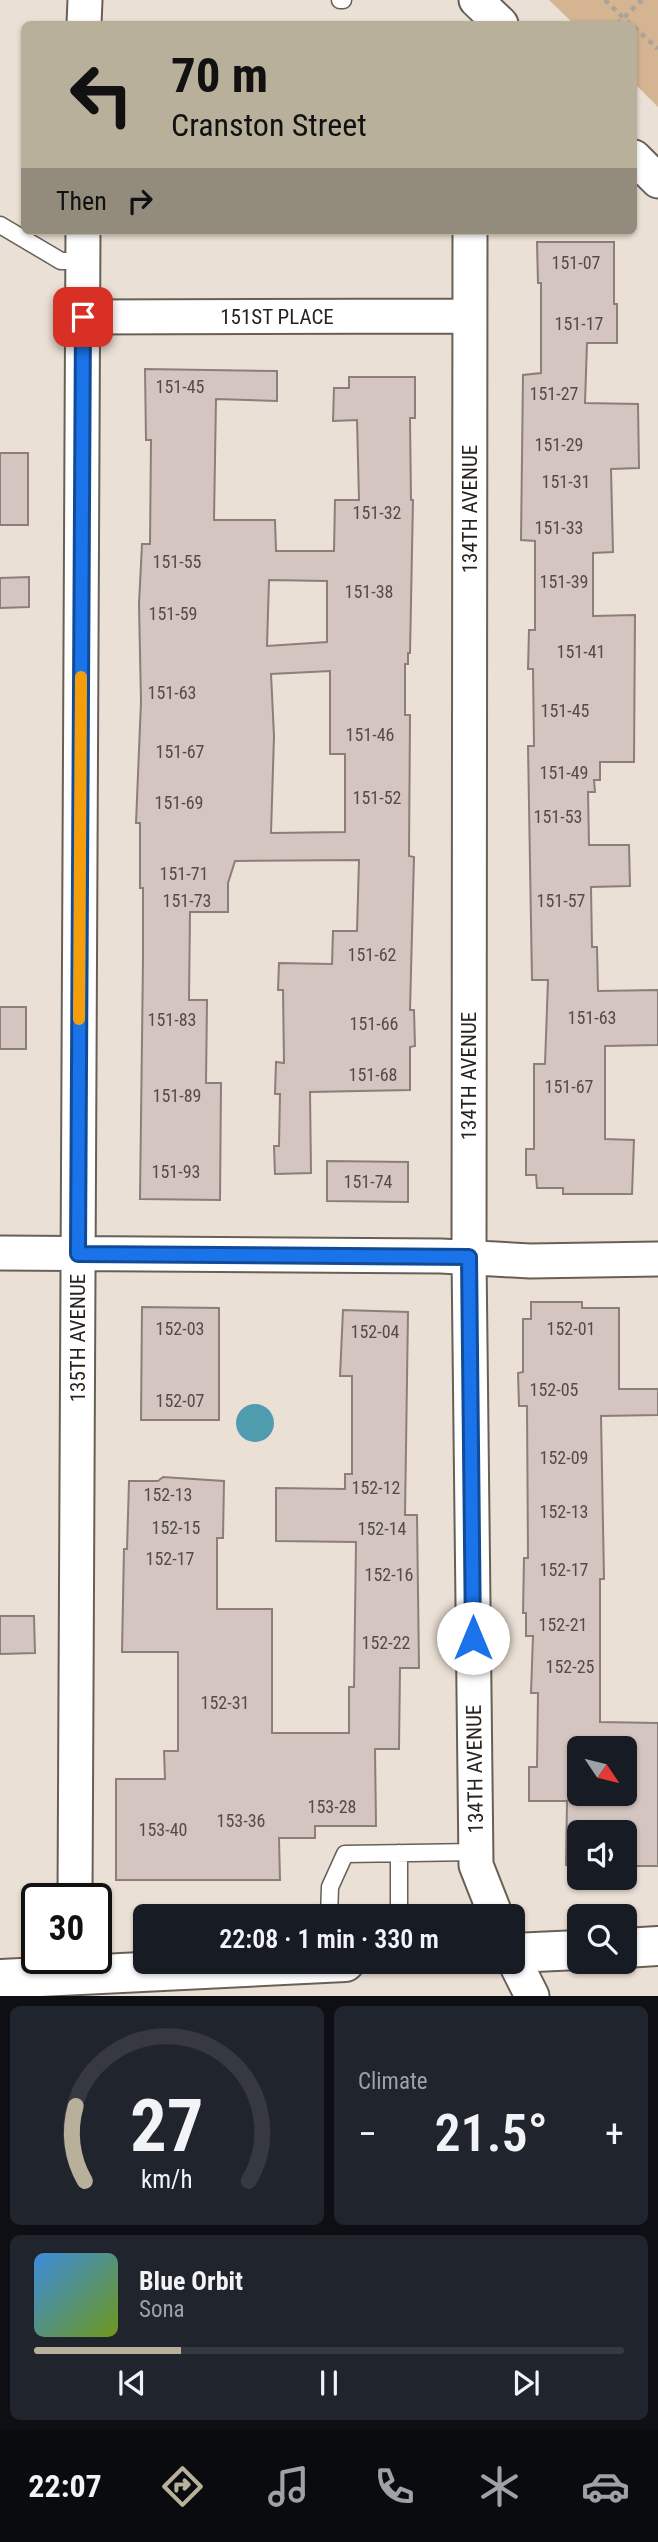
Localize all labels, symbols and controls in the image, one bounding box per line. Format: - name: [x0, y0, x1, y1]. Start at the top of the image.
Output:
- text: 70 m: [171, 47, 268, 104]
- icon: left: [56, 49, 147, 140]
- text: Cranston Street: [171, 106, 367, 144]
- icon: right: [121, 182, 159, 220]
- text: Then: [56, 186, 107, 216]
- house number: 151-07: [552, 252, 601, 273]
- pin: [53, 287, 113, 347]
- icon: arrive: [64, 298, 102, 336]
- street label: 151ST PLACE: [220, 305, 334, 329]
- house number: 151-17: [555, 313, 604, 334]
- house number: 151-45: [156, 376, 205, 397]
- house number: 151-27: [530, 383, 579, 404]
- house number: 151-29: [535, 434, 583, 455]
- street label: 134TH AVENUE: [458, 445, 482, 573]
- house number: 151-31: [542, 471, 590, 492]
- house number: 151-32: [353, 502, 402, 523]
- house number: 151-33: [535, 517, 583, 538]
- house number: 151-55: [153, 551, 202, 572]
- house number: 151-39: [540, 571, 588, 592]
- house number: 151-38: [345, 581, 393, 602]
- house number: 151-59: [149, 603, 197, 624]
- house number: 151-41: [557, 641, 605, 662]
- house number: 151-63: [148, 682, 196, 703]
- house number: 151-45: [541, 700, 590, 721]
- house number: 151-46: [346, 724, 394, 745]
- house number: 151-67: [156, 741, 205, 762]
- house number: 151-49: [540, 762, 588, 783]
- house number: 151-52: [353, 787, 402, 808]
- house number: 151-69: [155, 792, 203, 813]
- house number: 151-53: [534, 806, 582, 827]
- house number: 151-71: [160, 863, 208, 884]
- house number: 151-73: [163, 890, 211, 911]
- house number: 151-57: [537, 890, 586, 911]
- house number: 151-62: [348, 944, 397, 965]
- house number: 151-63: [568, 1007, 616, 1028]
- house number: 151-83: [148, 1009, 196, 1030]
- street label: 134TH AVENUE: [457, 1012, 481, 1140]
- house number: 151-66: [350, 1013, 398, 1034]
- house number: 151-68: [349, 1064, 397, 1085]
- house number: 151-67: [545, 1076, 594, 1097]
- house number: 151-89: [153, 1085, 201, 1106]
- house number: 151-93: [152, 1161, 200, 1182]
- house number: 151-74: [344, 1171, 393, 1192]
- street label: 135TH AVENUE: [66, 1274, 90, 1402]
- house number: 152-03: [156, 1318, 204, 1339]
- house number: 152-01: [547, 1318, 595, 1339]
- house number: 152-04: [351, 1321, 400, 1342]
- house number: 152-05: [530, 1379, 579, 1400]
- house number: 152-07: [156, 1390, 205, 1411]
- house number: 152-09: [540, 1447, 588, 1468]
- house number: 152-12: [352, 1477, 401, 1498]
- house number: 152-13: [144, 1484, 192, 1505]
- house number: 152-13: [540, 1501, 588, 1522]
- house number: 152-15: [152, 1517, 201, 1538]
- house number: 152-14: [358, 1518, 407, 1539]
- house number: 152-17: [146, 1548, 195, 1569]
- house number: 152-17: [540, 1559, 589, 1580]
- house number: 152-16: [365, 1564, 413, 1585]
- position arrow: [436, 1601, 510, 1675]
- house number: 152-21: [539, 1614, 587, 1635]
- house number: 152-22: [362, 1632, 411, 1653]
- house number: 152-25: [546, 1656, 595, 1677]
- house number: 152-31: [201, 1692, 249, 1713]
- street label: 134TH AVENUE: [462, 1705, 488, 1833]
- north arrow: [567, 1736, 637, 1806]
- map controls: [567, 1736, 637, 1974]
- house number: 153-28: [308, 1796, 356, 1817]
- house number: 153-36: [217, 1810, 265, 1831]
- house number: 153-40: [139, 1819, 187, 1840]
- button: sound: [567, 1820, 637, 1890]
- speed limit sign: 30: [21, 1883, 112, 1974]
- button: search: [567, 1904, 637, 1974]
- text: 22:08 · 1 min · 330 m: [219, 1924, 439, 1954]
- text: Climate: [358, 2068, 428, 2095]
- text: 27: [130, 2084, 204, 2170]
- text: 21.5°: [434, 2103, 548, 2164]
- text: −: [358, 2112, 377, 2156]
- text: +: [605, 2112, 624, 2156]
- text: km/h: [141, 2165, 193, 2194]
- text: Blue Orbit: [139, 2266, 243, 2296]
- text: Sona: [139, 2296, 185, 2323]
- icon: previous: [113, 2364, 151, 2402]
- icon: pause: [310, 2364, 348, 2402]
- icon: next: [507, 2364, 545, 2402]
- icon: directions: [158, 2462, 207, 2511]
- icon: music: [264, 2462, 313, 2511]
- icon: phone: [370, 2462, 419, 2511]
- icon: climate: [475, 2462, 524, 2511]
- icon: car: [581, 2462, 630, 2511]
- text: 22:07: [28, 2467, 102, 2505]

